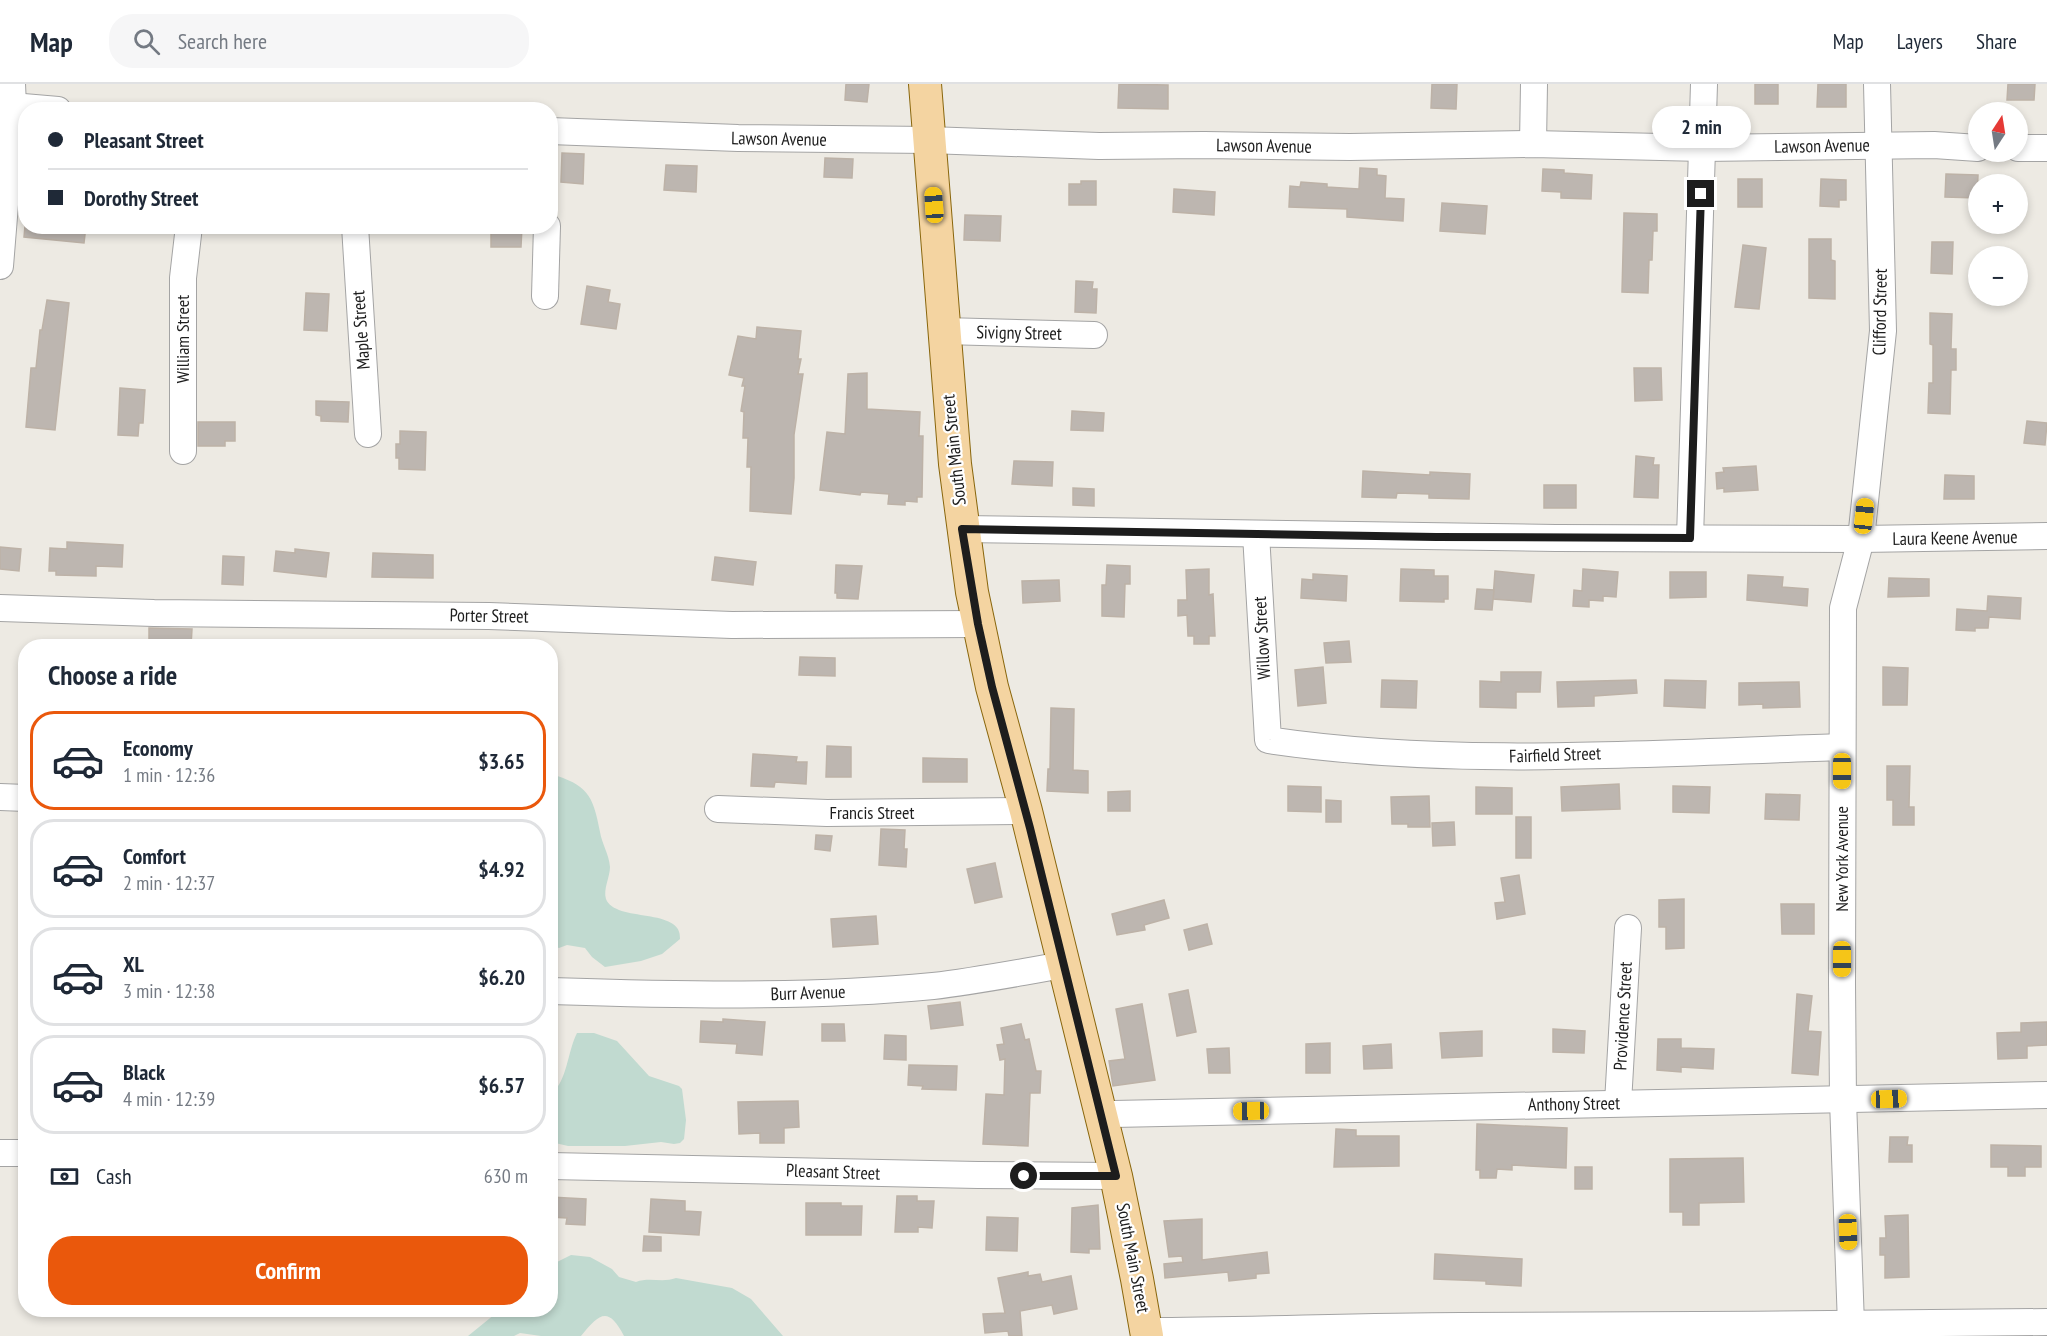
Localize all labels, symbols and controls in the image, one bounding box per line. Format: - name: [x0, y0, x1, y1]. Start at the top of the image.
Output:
- search box: [109, 14, 529, 68]
- text: Map: [30, 23, 73, 60]
- icon: search: [130, 25, 163, 58]
- text: Search here: [178, 27, 267, 55]
- text: Map: [1833, 28, 1864, 55]
- text: Layers: [1897, 28, 1943, 55]
- text: Share: [1976, 28, 2017, 55]
- north arrow: [1968, 102, 2028, 162]
- map controls: [1968, 102, 2028, 306]
- callout: 2 min: [1652, 107, 1750, 149]
- text: 2 min: [1681, 114, 1722, 140]
- text: Pleasant Street: [84, 126, 204, 154]
- street label: Lawson Avenue: [731, 126, 827, 151]
- street label: Lawson Avenue: [1216, 133, 1312, 158]
- street label: Lawson Avenue: [1774, 133, 1870, 158]
- button: +: [1968, 174, 2028, 234]
- route end: [1687, 180, 1714, 207]
- text: Dorothy Street: [84, 184, 198, 212]
- car: [924, 186, 944, 224]
- button: −: [1968, 246, 2028, 306]
- street label: Clifford Street: [1867, 268, 1892, 356]
- street label: Maple Street: [346, 290, 375, 370]
- street label: William Street: [171, 295, 194, 383]
- street label: Sivigny Street: [976, 320, 1062, 345]
- street label: South Main Street: [936, 393, 971, 507]
- car: [1853, 497, 1875, 535]
- street label: Laura Keene Avenue: [1892, 525, 2018, 550]
- street label: Willow Street: [1248, 596, 1275, 680]
- street label: Porter Street: [449, 603, 529, 628]
- text: Choose a ride: [48, 658, 177, 692]
- icon: car: [51, 734, 105, 788]
- text: Economy: [123, 734, 193, 762]
- street label: Fairfield Street: [1509, 741, 1601, 768]
- text: $3.65: [478, 747, 525, 775]
- car: [1833, 753, 1851, 789]
- text: 1 min · 12:36: [123, 762, 215, 788]
- street label: Francis Street: [830, 801, 915, 824]
- street label: New York Avenue: [1830, 806, 1853, 912]
- icon: car: [51, 842, 105, 896]
- text: Comfort: [123, 842, 186, 870]
- text: $4.92: [478, 855, 525, 883]
- text: 2 min · 12:37: [123, 870, 215, 896]
- car: [1833, 941, 1851, 977]
- icon: car: [51, 950, 105, 1004]
- text: XL: [123, 950, 144, 978]
- street label: Providence Street: [1608, 961, 1637, 1071]
- text: $6.20: [478, 963, 525, 991]
- text: 3 min · 12:38: [123, 978, 215, 1004]
- street label: Burr Avenue: [770, 980, 846, 1005]
- icon: car: [51, 1058, 105, 1112]
- text: Black: [123, 1058, 165, 1086]
- text: $6.57: [478, 1071, 525, 1099]
- text: 4 min · 12:39: [123, 1086, 215, 1112]
- car: [1871, 1089, 1907, 1109]
- street label: Anthony Street: [1528, 1091, 1620, 1116]
- car: [1233, 1102, 1269, 1120]
- street label: Pleasant Street: [786, 1158, 881, 1185]
- icon: cash: [48, 1160, 81, 1193]
- text: Cash: [96, 1162, 132, 1190]
- route start: [1010, 1162, 1037, 1189]
- text: 630 m: [484, 1163, 528, 1189]
- street label: South Main Street: [1112, 1201, 1155, 1315]
- car: [1838, 1214, 1858, 1250]
- button: Confirm: [48, 1236, 528, 1305]

